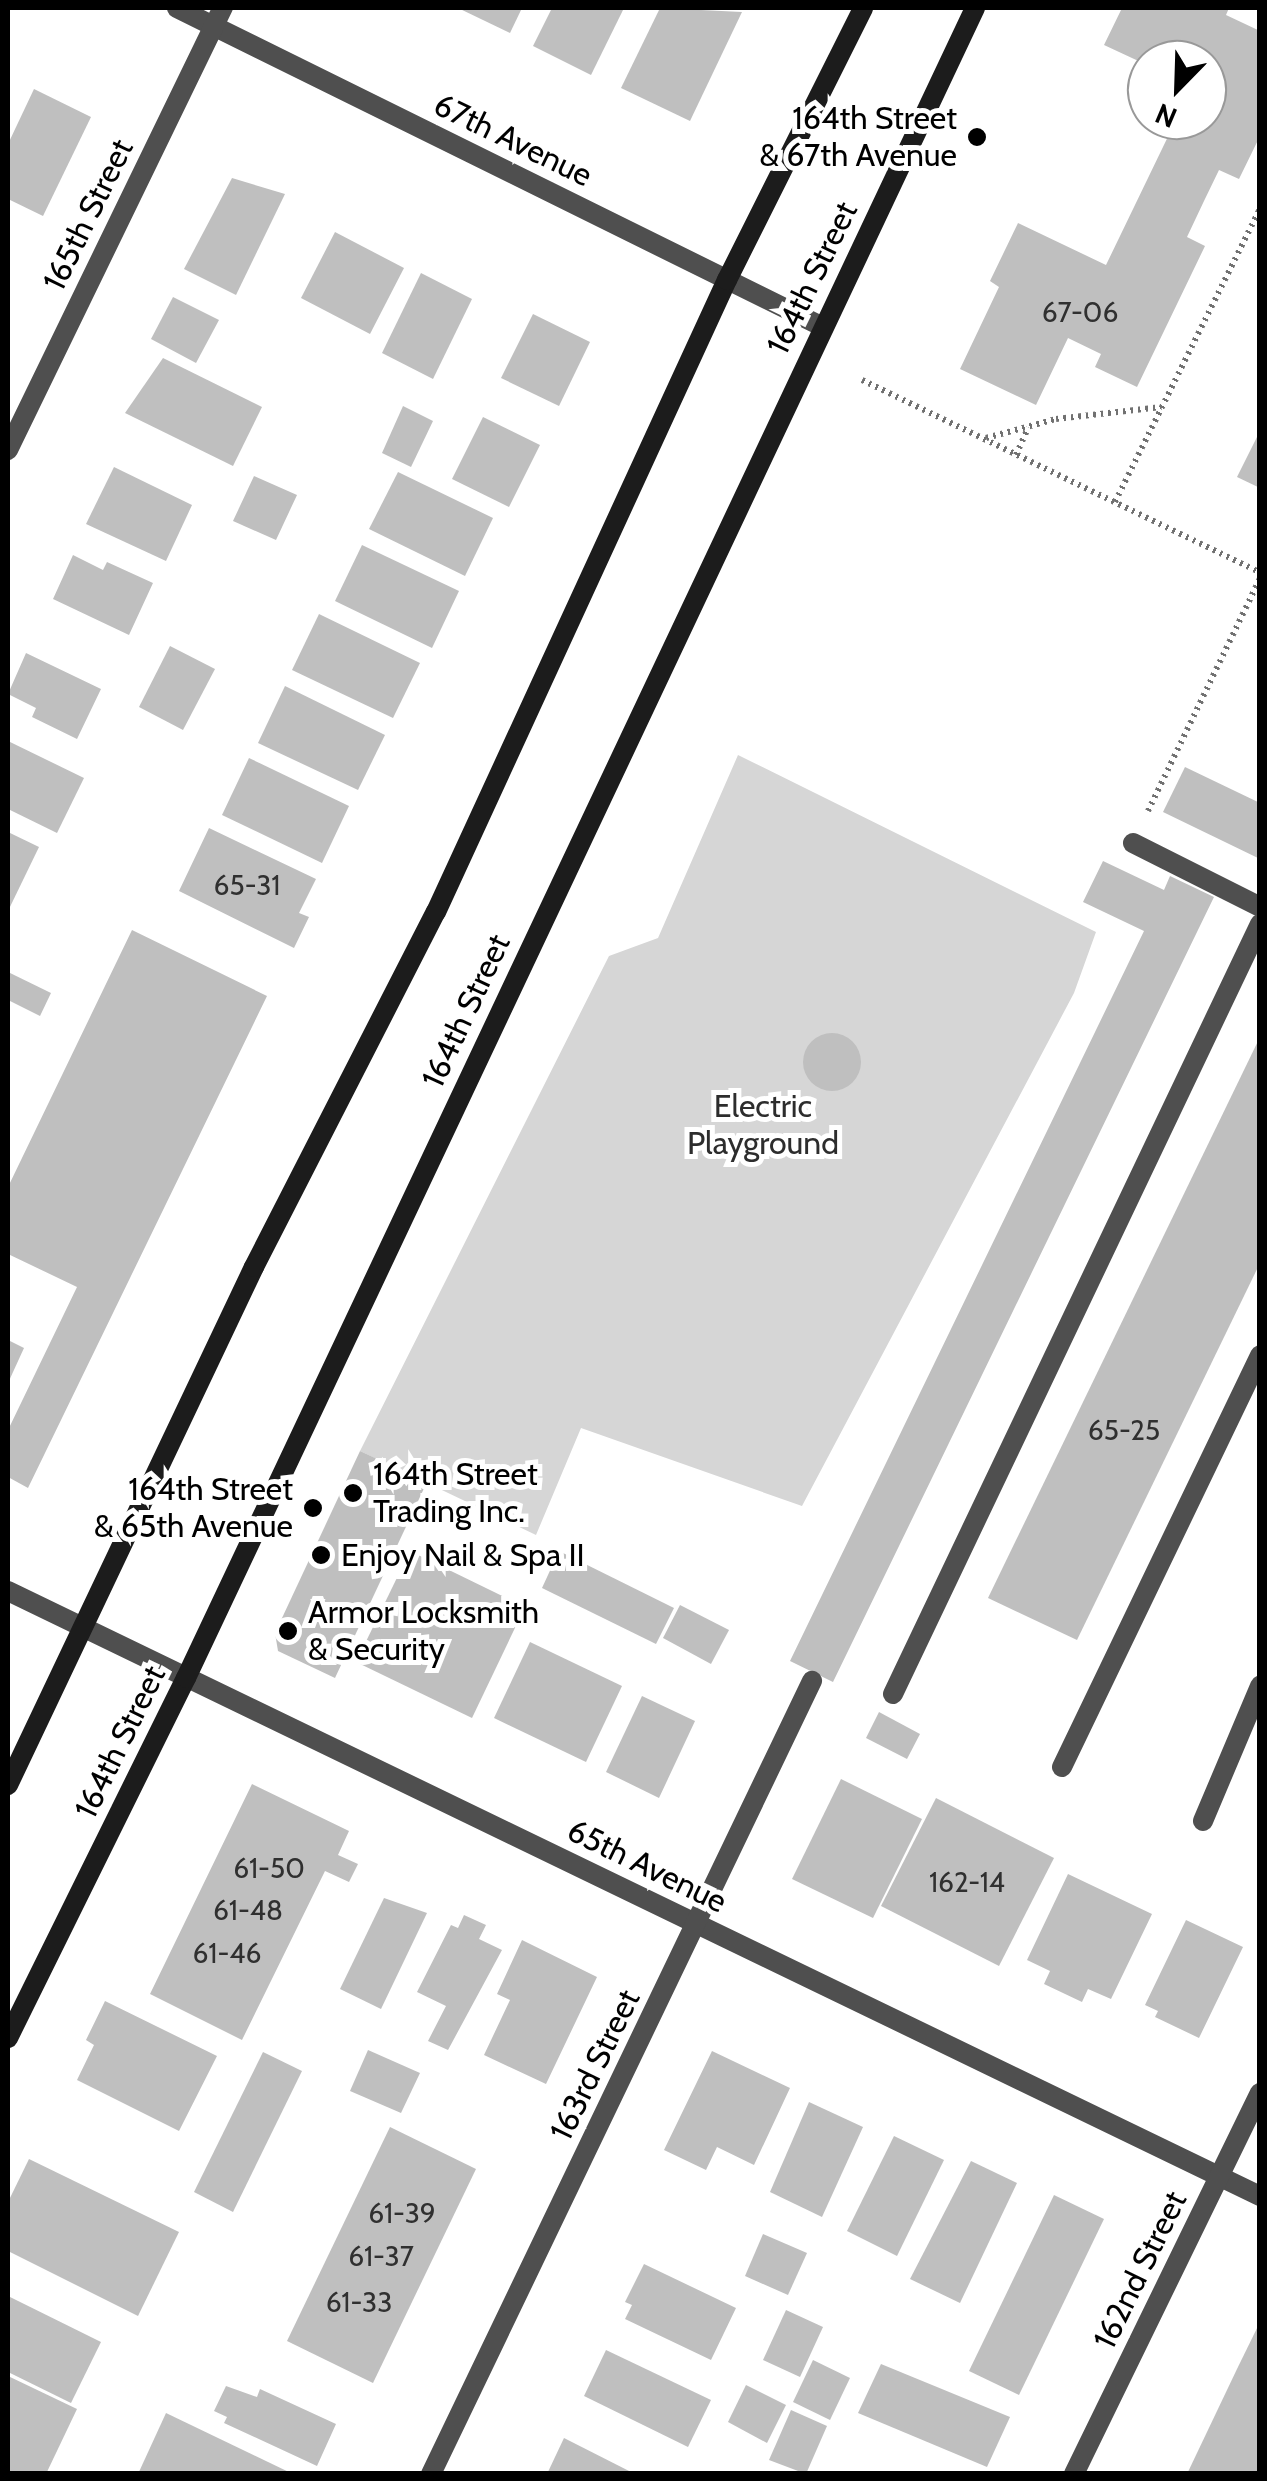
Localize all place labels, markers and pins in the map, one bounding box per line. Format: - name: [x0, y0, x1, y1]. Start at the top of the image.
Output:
- place label: 164th Street & 67th Avenue: [759, 100, 957, 175]
- marker: 164th Street & 67th Avenue: [966, 126, 988, 148]
- place label: 164th Street Trading Inc.: [373, 1456, 538, 1531]
- place label: 164th Street & 65th Avenue: [94, 1471, 293, 1546]
- marker: 164th Street Trading Inc.: [342, 1482, 364, 1504]
- marker: 164th Street & 65th Avenue: [302, 1497, 324, 1519]
- place label: Enjoy Nail & Spa II: [341, 1536, 585, 1574]
- marker: Enjoy Nail & Spa II: [310, 1544, 332, 1566]
- place label: Armor Locksmith & Security: [308, 1594, 539, 1669]
- marker: Armor Locksmith & Security: [277, 1620, 299, 1642]

